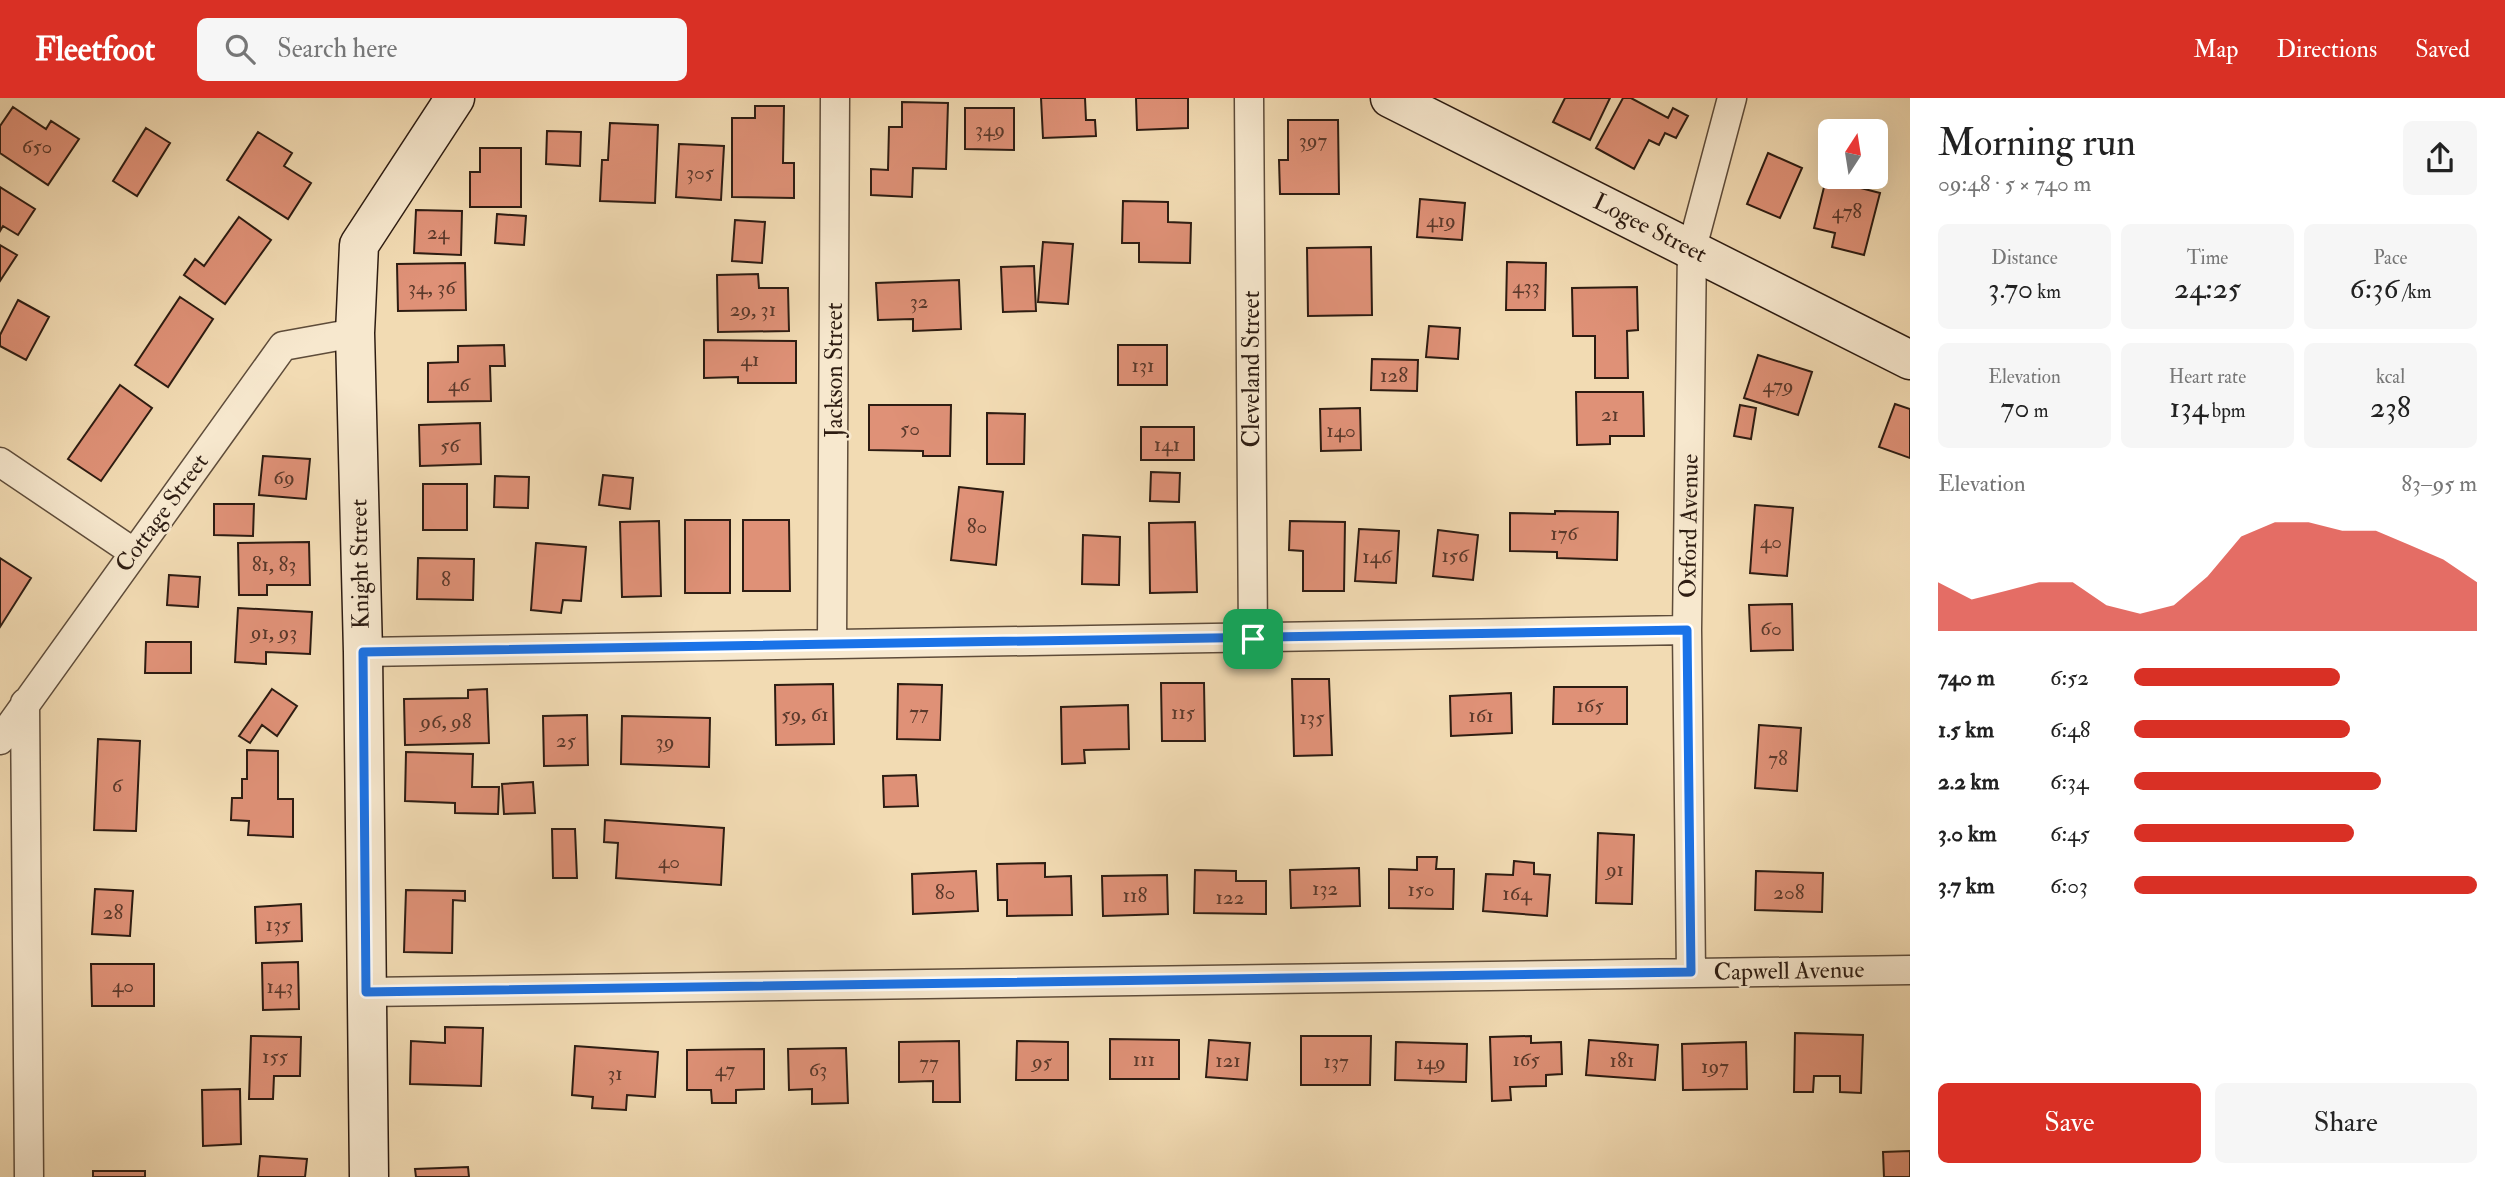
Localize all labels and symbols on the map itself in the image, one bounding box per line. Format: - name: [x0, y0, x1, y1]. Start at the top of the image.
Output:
- house number: 349: [975, 116, 1005, 143]
- north arrow: [1818, 119, 1888, 189]
- house number: 397: [1299, 127, 1328, 154]
- house number: 650: [22, 133, 52, 160]
- house number: 305: [686, 159, 715, 186]
- street label: Logee Street: [1588, 186, 1712, 270]
- house number: 478: [1832, 198, 1862, 225]
- house number: 419: [1426, 207, 1456, 234]
- house number: 24: [427, 219, 451, 246]
- house number: 433: [1512, 273, 1540, 300]
- house number: 34, 36: [408, 274, 457, 301]
- house number: 32: [910, 288, 928, 315]
- street label: Cleveland Street: [1236, 290, 1267, 447]
- house number: 29, 31: [730, 296, 776, 323]
- street label: Jackson Street: [819, 302, 850, 439]
- house number: 41: [741, 346, 759, 373]
- house number: 131: [1131, 352, 1155, 379]
- house number: 128: [1380, 362, 1408, 389]
- house number: 46: [448, 371, 471, 398]
- house number: 479: [1762, 372, 1794, 399]
- house number: 21: [1601, 401, 1619, 428]
- house number: 50: [900, 415, 920, 442]
- house number: 140: [1326, 417, 1356, 444]
- house number: 141: [1154, 431, 1180, 458]
- house number: 56: [440, 432, 461, 459]
- street label: Cottage Street: [109, 447, 216, 578]
- street label: Oxford Avenue: [1672, 453, 1706, 599]
- house number: 69: [273, 464, 295, 491]
- street label: Knight Street: [343, 498, 377, 629]
- house number: 80: [967, 513, 987, 540]
- house number: 176: [1550, 520, 1579, 547]
- house number: 40: [1760, 528, 1782, 555]
- house number: 156: [1441, 542, 1470, 569]
- house number: 146: [1362, 543, 1393, 570]
- house number: 81, 83: [252, 551, 296, 578]
- house number: 8: [441, 566, 451, 593]
- pin: [1223, 609, 1283, 669]
- house number: 60: [1760, 615, 1782, 642]
- house number: 91, 93: [249, 619, 297, 646]
- house number: 165: [1576, 692, 1604, 719]
- house number: 77: [909, 699, 929, 726]
- house number: 115: [1171, 699, 1196, 726]
- house number: 59, 61: [781, 701, 829, 728]
- house number: 161: [1468, 702, 1494, 729]
- house number: 135: [1300, 704, 1325, 731]
- house number: 96, 98: [418, 708, 472, 735]
- house number: 25: [556, 727, 577, 754]
- house number: 39: [656, 728, 674, 755]
- house number: 78: [1768, 745, 1788, 772]
- house number: 6: [112, 772, 124, 799]
- house number: 40: [658, 848, 680, 875]
- house number: 91: [1604, 856, 1624, 883]
- house number: 132: [1312, 875, 1338, 902]
- house number: 150: [1407, 876, 1435, 903]
- house number: 80: [935, 879, 955, 906]
- house number: 208: [1773, 879, 1805, 906]
- house number: 164: [1502, 880, 1533, 907]
- house number: 118: [1123, 882, 1148, 909]
- house number: 122: [1216, 884, 1244, 911]
- house number: 28: [103, 899, 123, 926]
- house number: 135: [266, 911, 291, 938]
- street label: Capwell Avenue: [1713, 954, 1865, 988]
- house number: 40: [112, 972, 134, 999]
- house number: 143: [267, 973, 293, 1000]
- house number: 155: [262, 1043, 289, 1070]
- house number: 111: [1133, 1046, 1155, 1073]
- house number: 165: [1512, 1046, 1540, 1073]
- house number: 121: [1215, 1047, 1241, 1074]
- house number: 181: [1610, 1047, 1634, 1074]
- house number: 95: [1030, 1048, 1053, 1075]
- house number: 137: [1323, 1048, 1349, 1075]
- house number: 77: [919, 1049, 939, 1076]
- house number: 149: [1416, 1049, 1446, 1076]
- house number: 197: [1701, 1053, 1729, 1080]
- house number: 47: [715, 1056, 736, 1083]
- house number: 63: [809, 1056, 827, 1083]
- house number: 31: [607, 1060, 623, 1087]

